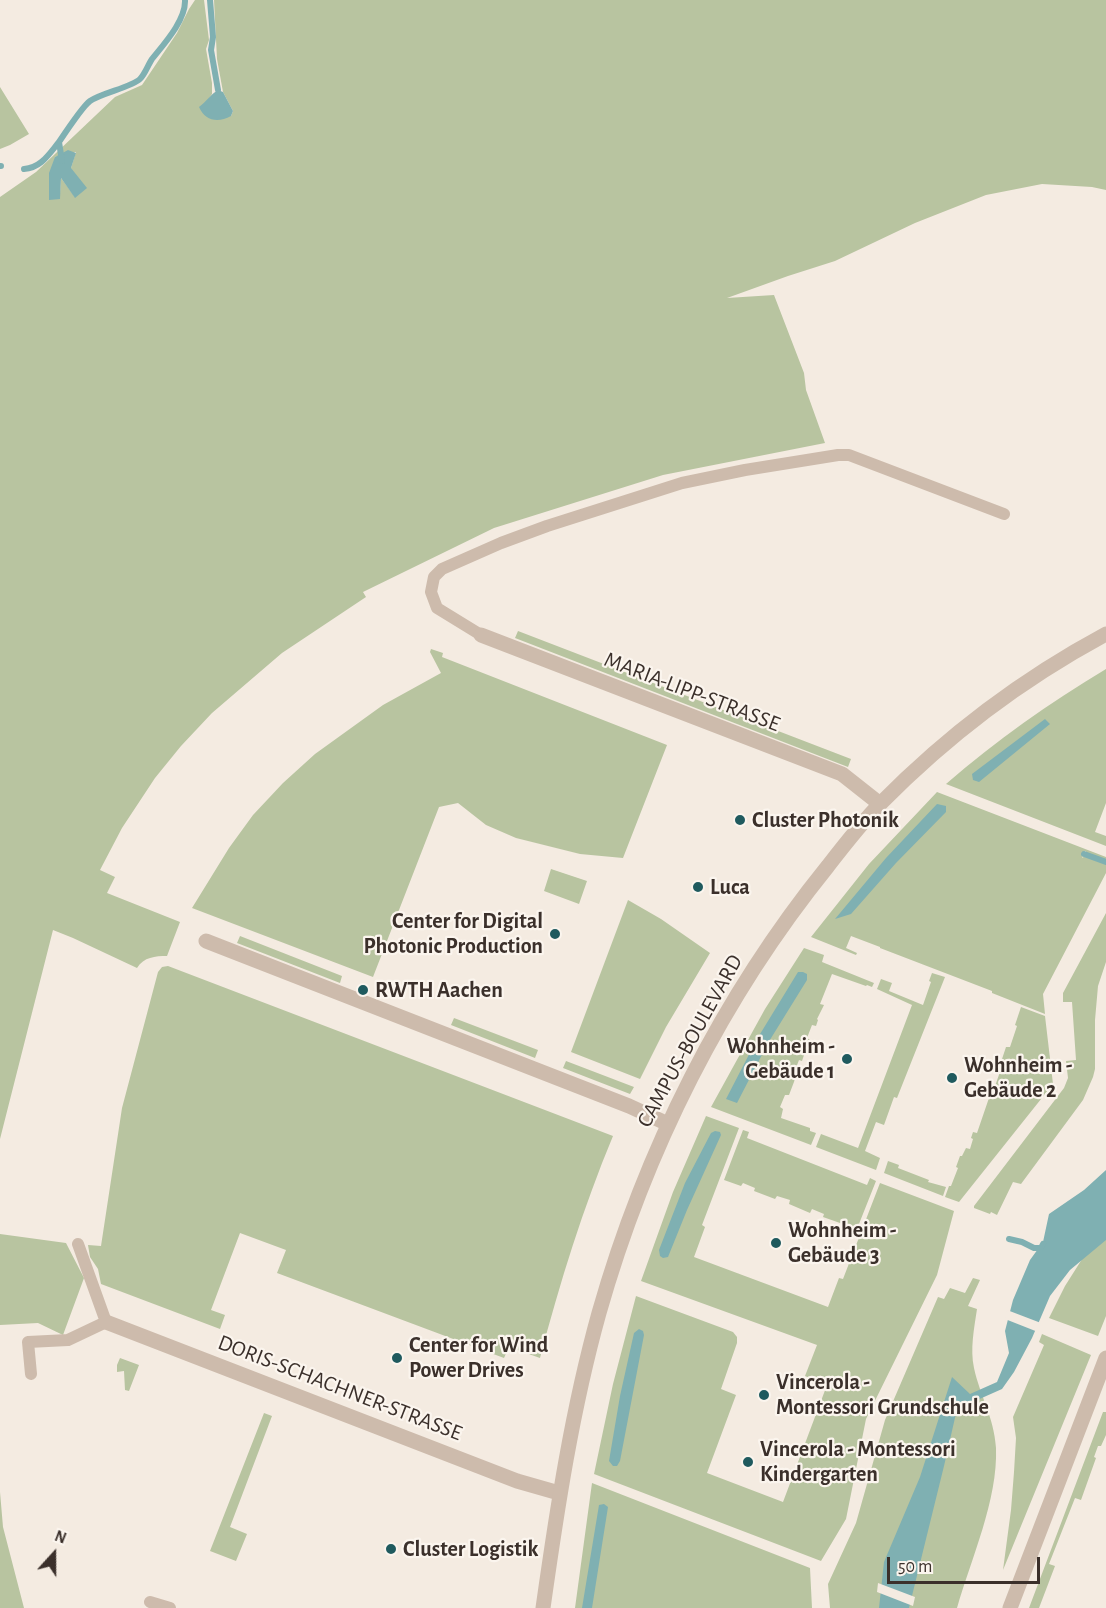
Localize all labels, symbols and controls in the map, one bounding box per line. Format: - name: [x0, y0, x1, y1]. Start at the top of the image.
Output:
- street label: MARIA-LIPP-STRASSE: [600, 646, 784, 738]
- place label: Cluster Photonik: [752, 807, 899, 833]
- marker: Cluster Photonik: [733, 813, 747, 827]
- place label: Luca: [710, 874, 750, 900]
- marker: Luca: [691, 880, 705, 894]
- place label: Center for Digital Photonic Production: [363, 908, 543, 960]
- marker: Center for Digital Photonic Production: [548, 927, 562, 941]
- street label: CAMPUS-BOULEVARD: [632, 950, 748, 1132]
- place label: RWTH Aachen: [375, 977, 503, 1003]
- marker: RWTH Aachen: [356, 983, 370, 997]
- place label: Wohnheim - Gebäude 1: [726, 1033, 835, 1084]
- marker: Wohnheim - Gebäude 1: [840, 1052, 854, 1066]
- place label: Wohnheim - Gebäude 2: [964, 1052, 1073, 1104]
- marker: Wohnheim - Gebäude 2: [945, 1071, 959, 1085]
- place label: Wohnheim - Gebäude 3: [788, 1217, 897, 1268]
- marker: Wohnheim - Gebäude 3: [769, 1236, 783, 1250]
- street label: DORIS-SCHACHNER-STRASSE: [214, 1329, 466, 1447]
- place label: Center for Wind Power Drives: [409, 1332, 548, 1384]
- marker: Center for Wind Power Drives: [390, 1351, 404, 1365]
- place label: Vincerola - Montessori Grundschule: [776, 1369, 989, 1420]
- marker: Vincerola - Montessori Grundschule: [757, 1388, 771, 1402]
- place label: Vincerola - Montessori Kindergarten: [760, 1436, 956, 1488]
- marker: Vincerola - Montessori Kindergarten: [741, 1455, 755, 1469]
- north arrow: [24, 1524, 84, 1584]
- text: N: [52, 1528, 69, 1547]
- place label: Cluster Logistik: [403, 1536, 538, 1562]
- marker: Cluster Logistik: [384, 1542, 398, 1556]
- scale bar: [890, 1545, 1043, 1583]
- text: 50 m: [898, 1558, 932, 1576]

